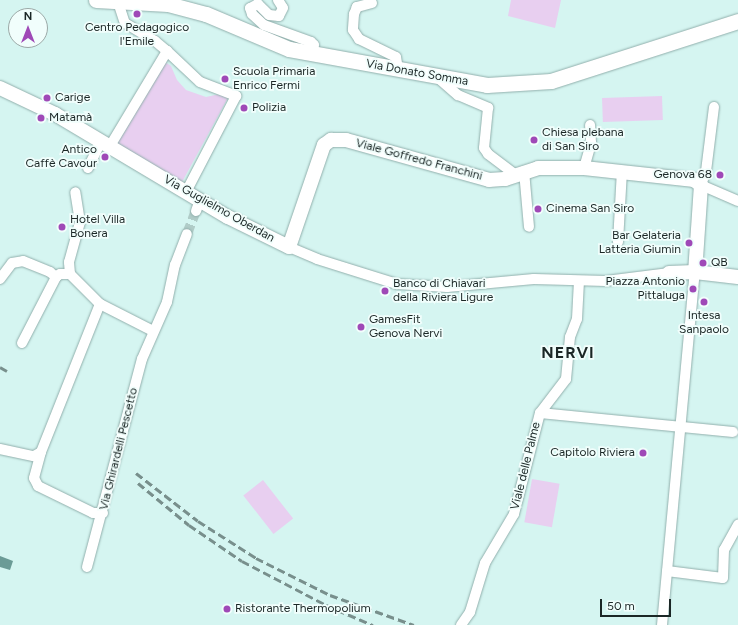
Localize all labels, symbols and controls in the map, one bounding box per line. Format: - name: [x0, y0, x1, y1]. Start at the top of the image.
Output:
- north arrow: [8, 8, 48, 48]
- marker: Centro Pedagogico l'Emile: [132, 9, 142, 19]
- text: N: [24, 10, 32, 23]
- place label: Centro Pedagogico l'Emile: [85, 21, 189, 49]
- street label: Via Donato Somma: [365, 57, 469, 89]
- place label: Scuola Primaria Enrico Fermi: [233, 65, 315, 93]
- marker: Scuola Primaria Enrico Fermi: [220, 74, 230, 84]
- place label: Carige: [55, 91, 90, 105]
- marker: Carige: [42, 93, 52, 103]
- place label: Polizia: [252, 101, 286, 115]
- marker: Polizia: [239, 103, 249, 113]
- place label: Matamà: [49, 111, 92, 125]
- marker: Matamà: [36, 113, 46, 123]
- place label: Chiesa plebana di San Siro: [542, 126, 624, 154]
- marker: Chiesa plebana di San Siro: [529, 135, 539, 145]
- street label: Viale Goffredo Franchini: [354, 136, 484, 184]
- place label: Antico Caffè Cavour: [25, 143, 97, 171]
- marker: Antico Caffè Cavour: [100, 152, 110, 162]
- place label: Genova 68: [653, 168, 712, 182]
- marker: Genova 68: [715, 170, 725, 180]
- street label: Via Guglielmo Oberdan: [161, 173, 277, 245]
- place label: Cinema San Siro: [546, 202, 634, 216]
- marker: Cinema San Siro: [533, 204, 543, 214]
- place label: Hotel Villa Bonera: [70, 213, 125, 241]
- marker: Hotel Villa Bonera: [57, 222, 67, 232]
- place label: Bar Gelateria Latteria Giumin: [599, 229, 681, 257]
- marker: Bar Gelateria Latteria Giumin: [684, 238, 694, 248]
- place label: QB: [711, 256, 728, 270]
- marker: QB: [698, 258, 708, 268]
- place label: Piazza Antonio Pittaluga: [606, 275, 685, 303]
- place label: Banco di Chiavari della Riviera Ligure: [393, 277, 493, 305]
- marker: Piazza Antonio Pittaluga: [688, 284, 698, 294]
- marker: Banco di Chiavari della Riviera Ligure: [380, 286, 390, 296]
- marker: Intesa Sanpaolo: [699, 297, 709, 307]
- place label: Intesa Sanpaolo: [679, 309, 729, 337]
- place label: GamesFit Genova Nervi: [369, 313, 442, 341]
- marker: GamesFit Genova Nervi: [356, 322, 366, 332]
- district label: NERVI: [541, 343, 595, 363]
- street label: Via Ghirardelli Pescetto: [97, 386, 141, 512]
- street label: Viale delle Palme: [508, 421, 544, 511]
- place label: Capitolo Riviera: [550, 446, 635, 460]
- marker: Capitolo Riviera: [638, 448, 648, 458]
- scale bar: [602, 591, 673, 617]
- text: 50 m: [607, 599, 635, 613]
- place label: Ristorante Thermopolium: [235, 602, 371, 616]
- marker: Ristorante Thermopolium: [222, 604, 232, 614]

